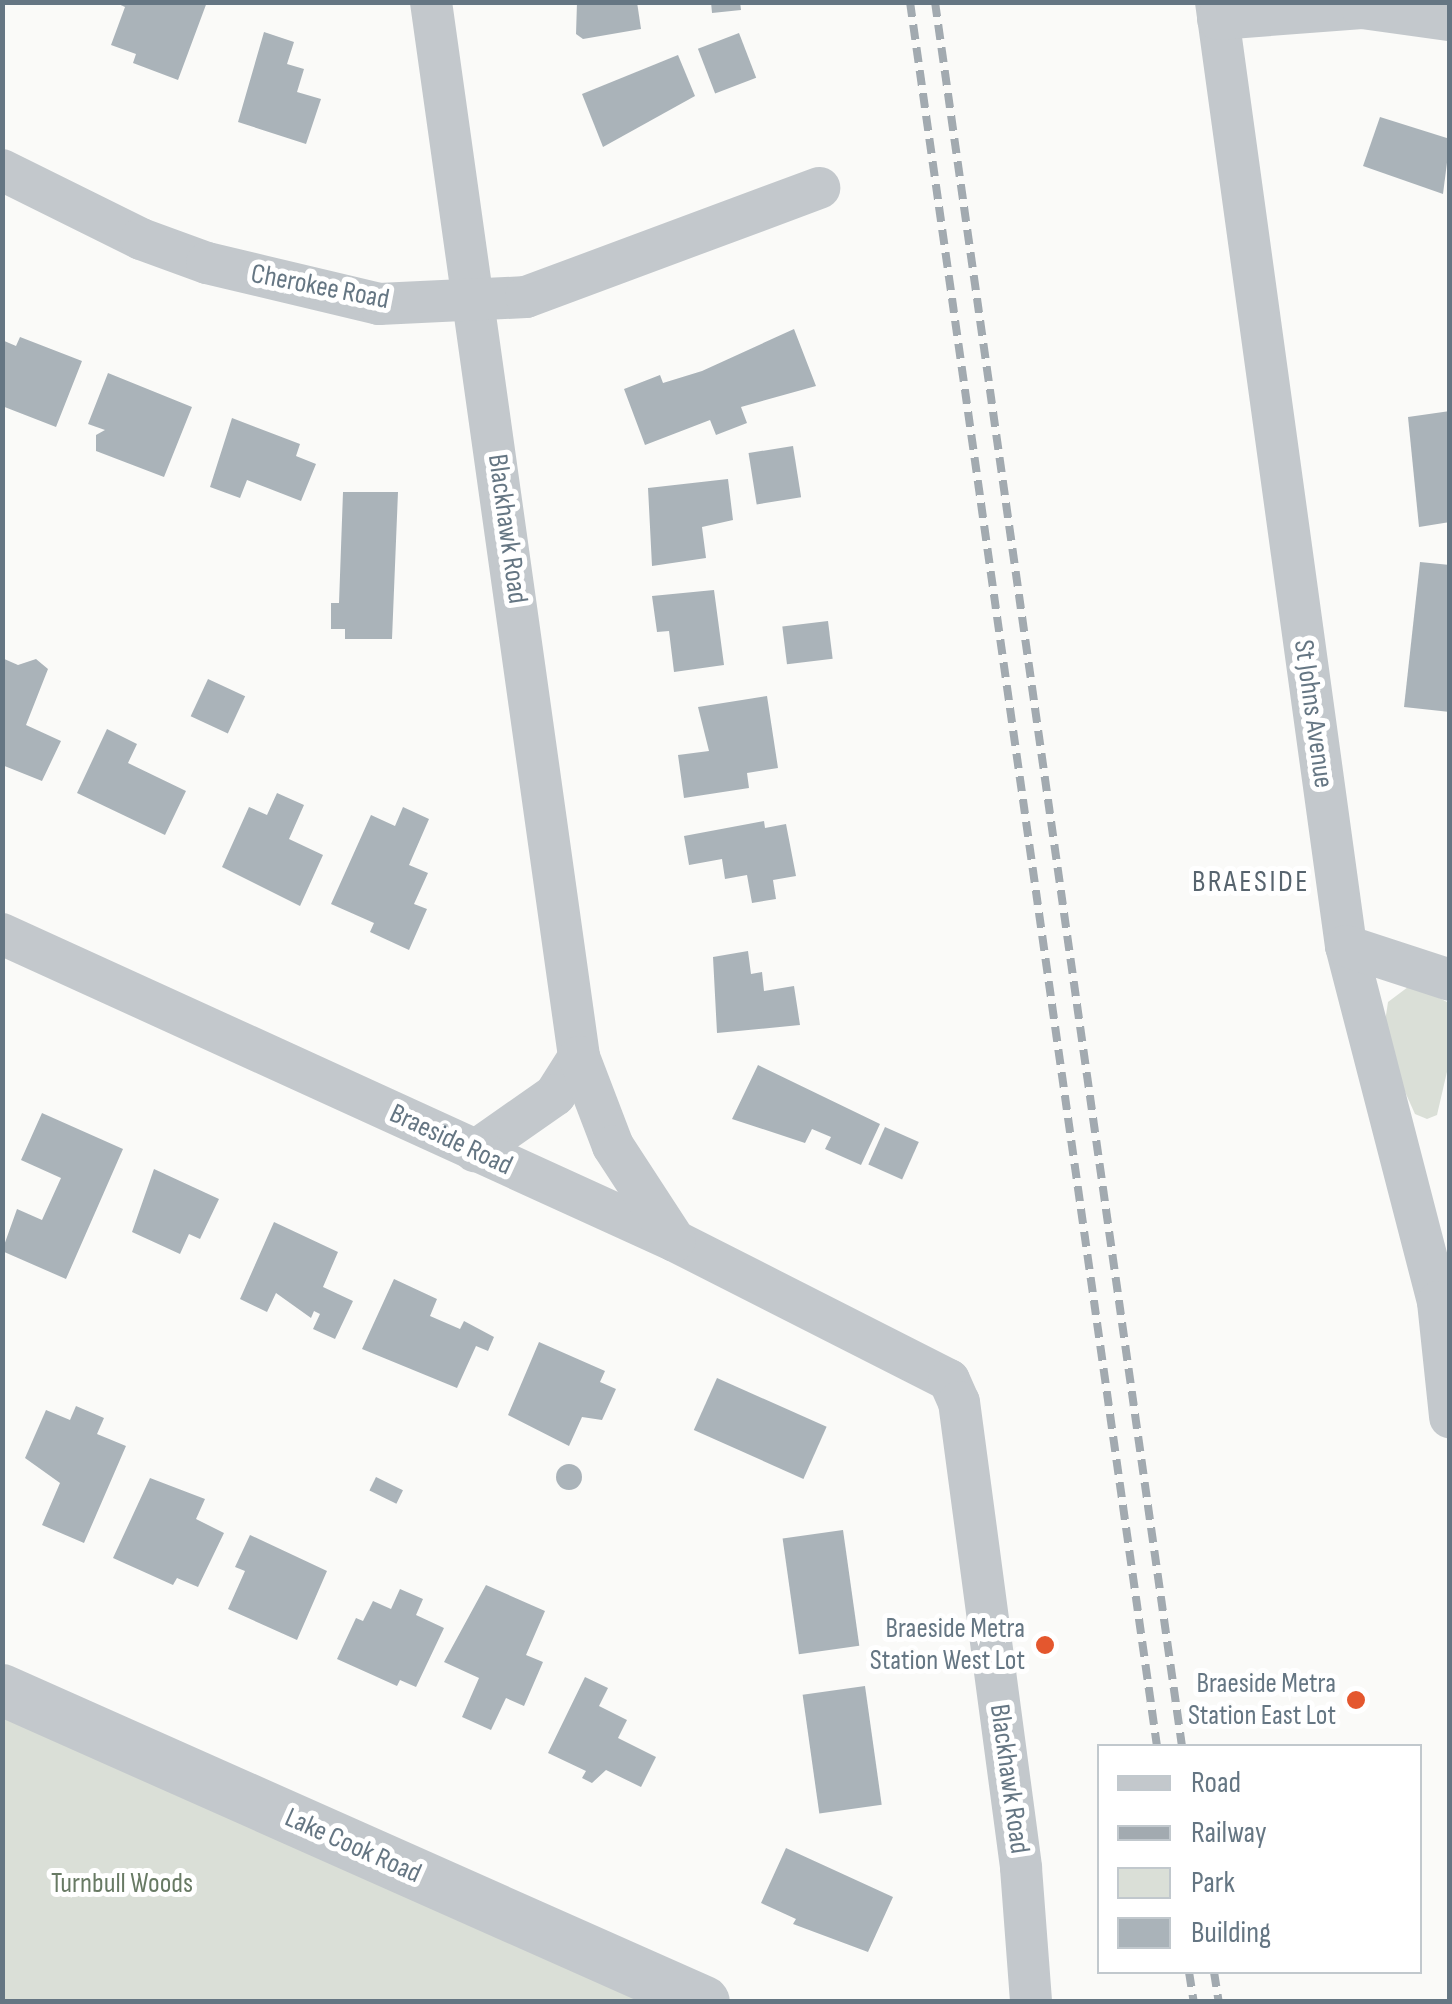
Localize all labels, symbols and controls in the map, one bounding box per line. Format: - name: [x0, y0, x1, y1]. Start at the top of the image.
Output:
- street label: Cherokee Road: [248, 257, 392, 317]
- street label: Blackhawk Road: [480, 452, 534, 606]
- street label: St Johns Avenue: [1286, 638, 1340, 790]
- district label: BRAESIDE: [1192, 864, 1310, 900]
- street label: Braeside Road: [384, 1097, 518, 1183]
- place label: Braeside Metra Station West Lot: [870, 1612, 1025, 1678]
- marker: Braeside Metra Station West Lot: [1034, 1634, 1056, 1656]
- place label: Braeside Metra Station East Lot: [1188, 1667, 1336, 1733]
- marker: Braeside Metra Station East Lot: [1345, 1689, 1367, 1711]
- street label: Blackhawk Road: [982, 1702, 1036, 1856]
- legend: [1097, 1744, 1422, 1974]
- text: Road: [1191, 1765, 1241, 1801]
- street label: Lake Cook Road: [280, 1801, 426, 1891]
- text: Railway: [1191, 1815, 1267, 1851]
- text: Park: [1191, 1865, 1235, 1901]
- park label: Turnbull Woods: [51, 1867, 193, 1901]
- text: Building: [1191, 1915, 1271, 1951]

